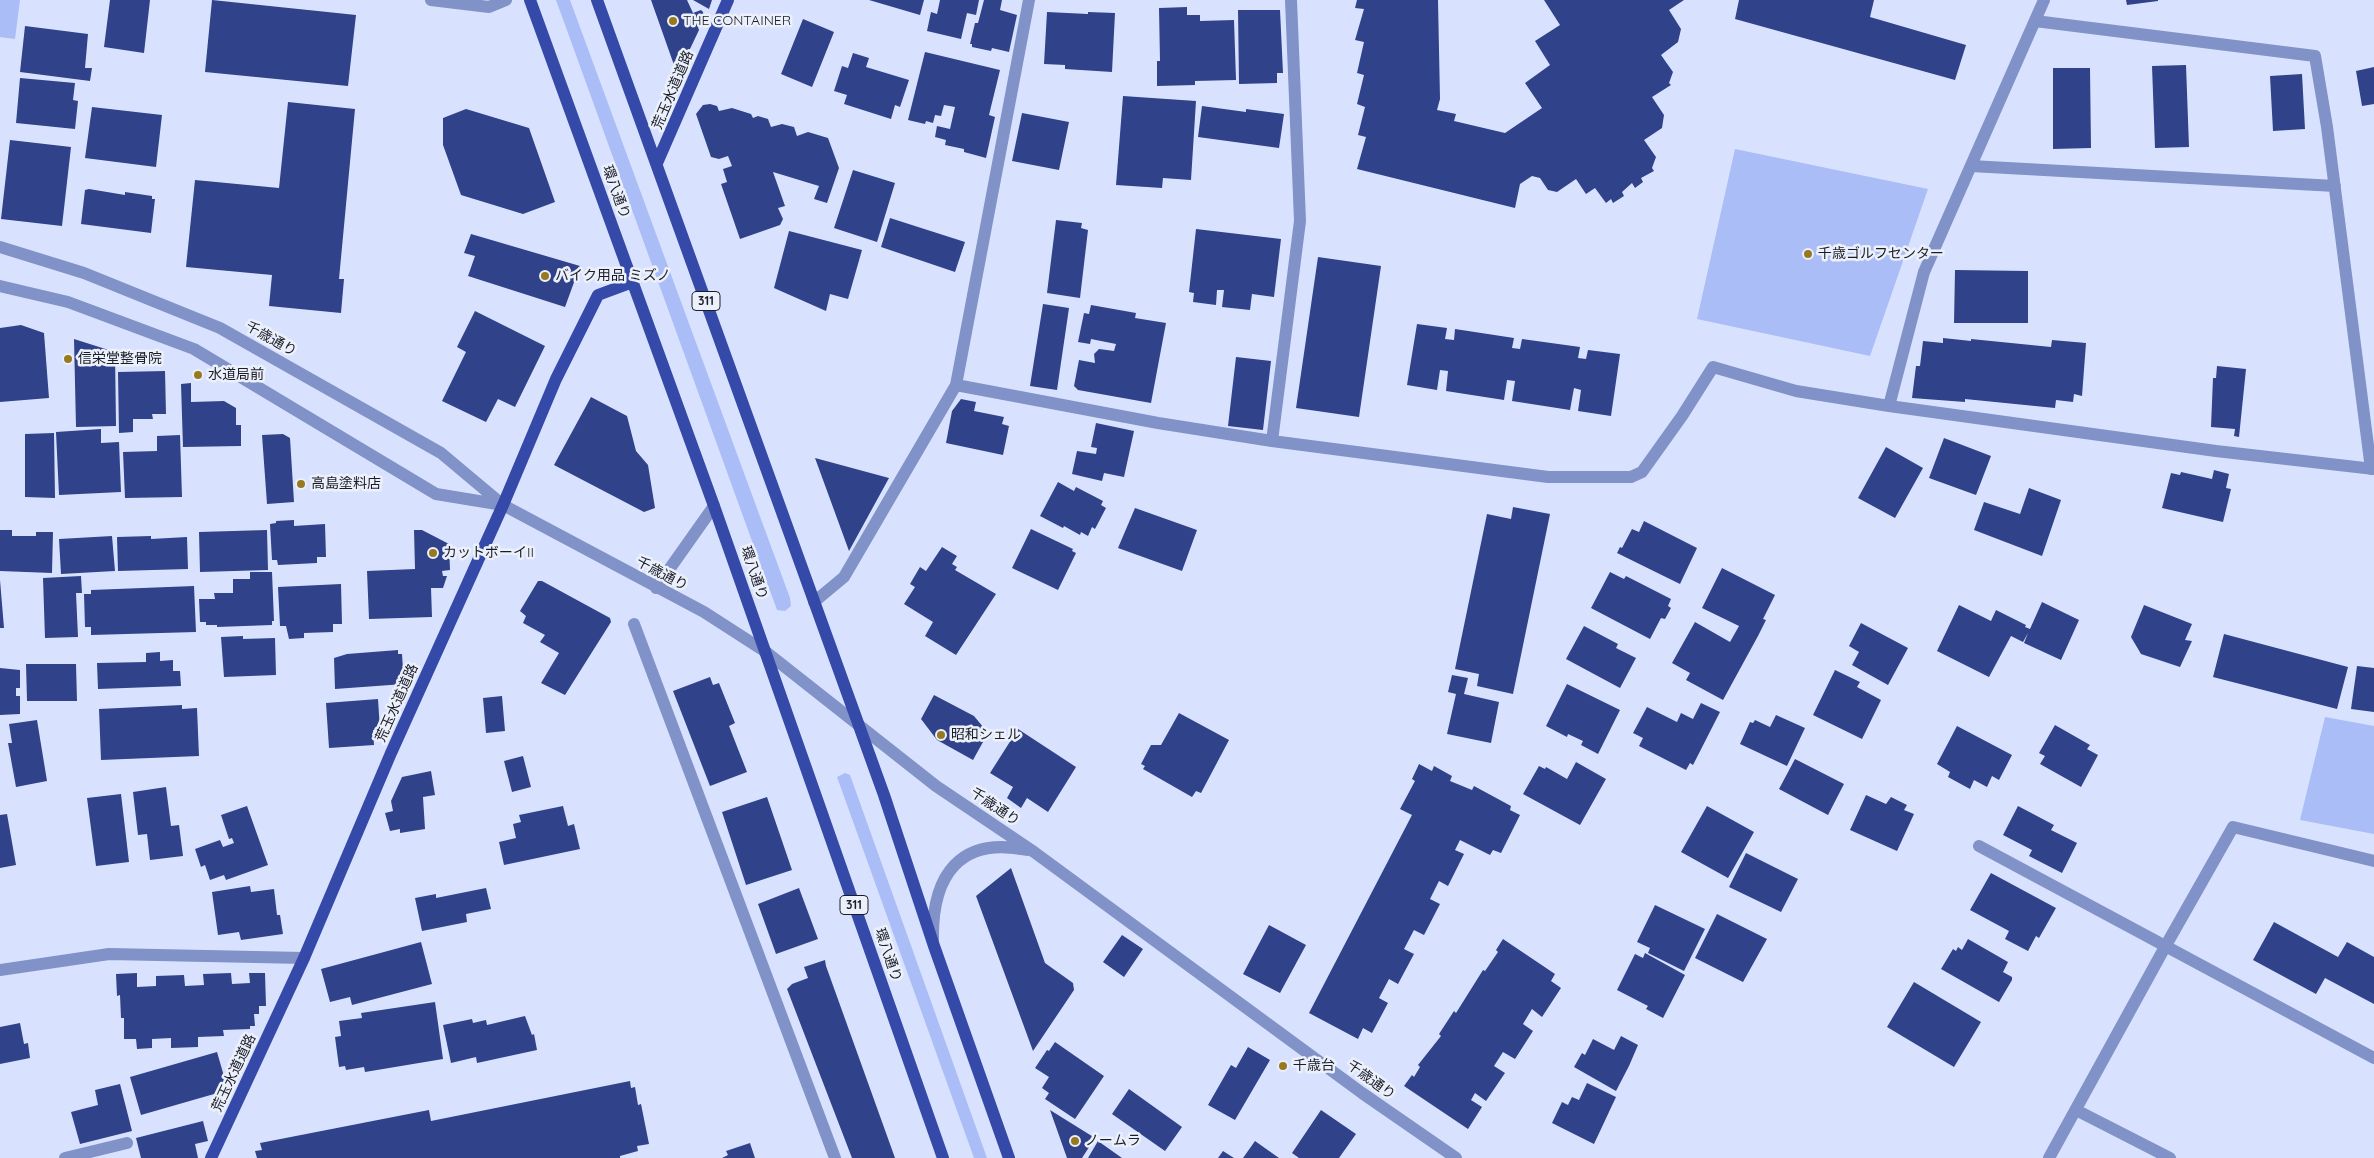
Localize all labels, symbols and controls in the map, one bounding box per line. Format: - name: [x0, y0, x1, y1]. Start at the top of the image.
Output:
- place label: THE CONTAINER: [683, 13, 791, 29]
- marker: THE CONTAINER: [667, 15, 679, 27]
- street label: 荒玉水道道路: [649, 48, 697, 132]
- street label: 環八通り: [599, 163, 633, 221]
- place label: 千歳ゴルフセンター: [1818, 246, 1944, 262]
- marker: 千歳ゴルフセンター: [1802, 248, 1814, 260]
- place label: バイク用品 ミズノ: [555, 268, 671, 284]
- marker: バイク用品 ミズノ: [539, 270, 551, 282]
- road number: 311: [692, 292, 720, 310]
- street label: 千歳通り: [242, 318, 300, 360]
- place label: 信栄堂整骨院: [78, 351, 162, 367]
- marker: 信栄堂整骨院: [62, 353, 74, 365]
- place label: 水道局前: [208, 367, 264, 383]
- marker: 水道局前: [192, 369, 204, 381]
- place label: 高島塗料店: [311, 476, 381, 492]
- marker: 高島塗料店: [295, 478, 307, 490]
- street label: 環八通り: [737, 544, 771, 602]
- place label: カットボーイII: [443, 545, 534, 561]
- marker: カットボーイII: [427, 547, 439, 559]
- street label: 千歳通り: [633, 553, 691, 595]
- street label: 荒玉水道道路: [372, 661, 422, 745]
- place label: 昭和シェル: [951, 727, 1021, 743]
- marker: 昭和シェル: [935, 729, 947, 741]
- street label: 千歳通り: [967, 784, 1023, 830]
- road number: 311: [840, 896, 868, 914]
- street label: 環八通り: [871, 926, 905, 984]
- street label: 荒玉水道道路: [209, 1031, 259, 1115]
- street label: 千歳通り: [1343, 1057, 1399, 1103]
- place label: 千歳台: [1293, 1058, 1335, 1074]
- marker: 千歳台: [1277, 1060, 1289, 1072]
- place label: ノームラ: [1085, 1133, 1141, 1149]
- marker: ノームラ: [1069, 1135, 1081, 1147]

